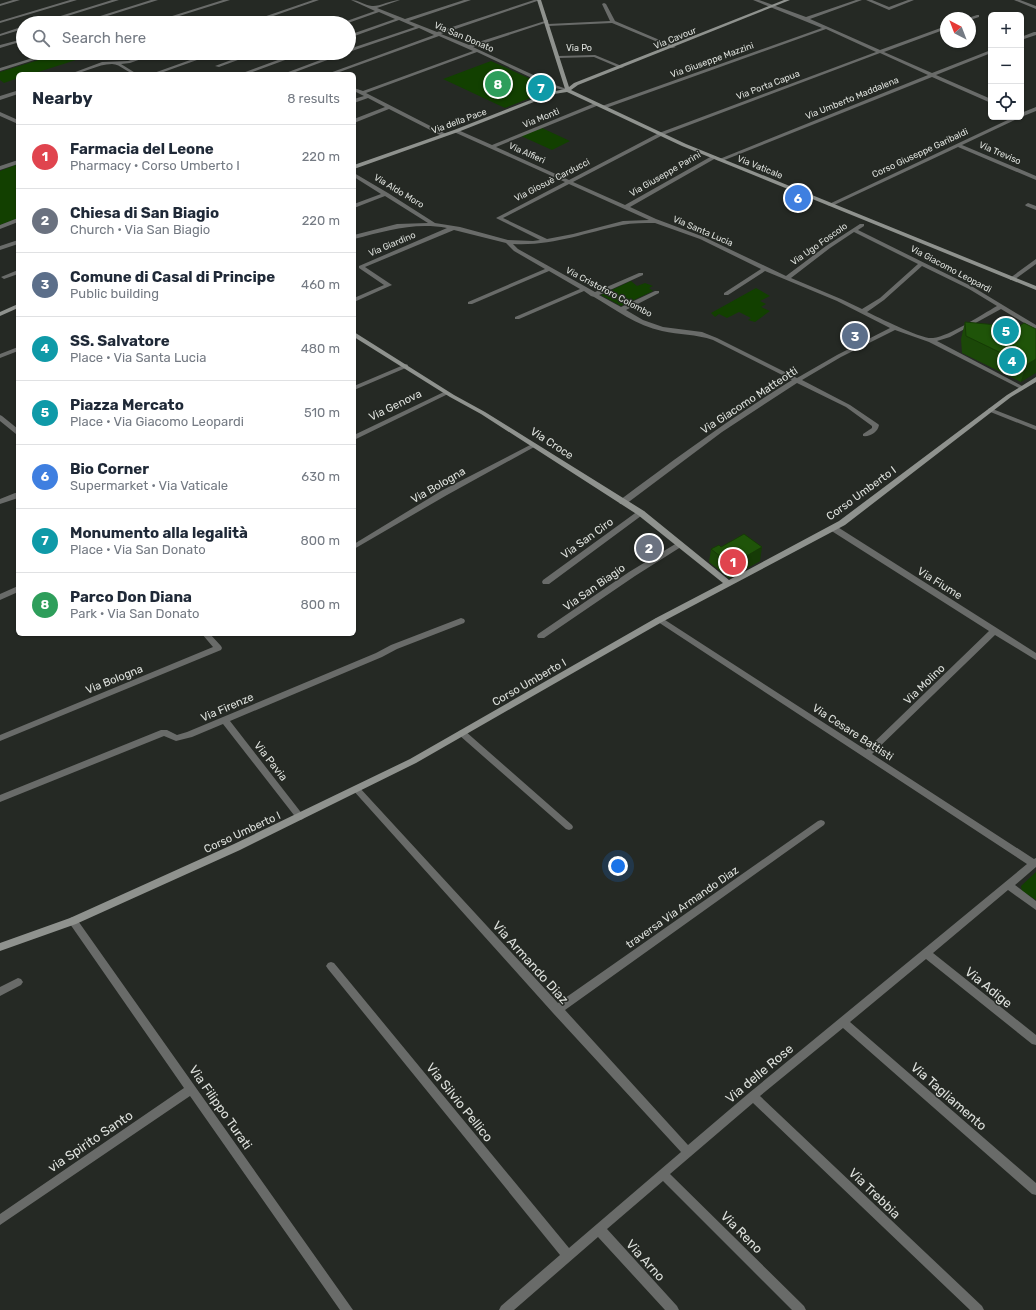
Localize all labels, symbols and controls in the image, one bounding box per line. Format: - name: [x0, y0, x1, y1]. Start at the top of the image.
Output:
- north arrow: [940, 12, 976, 48]
- map controls: [988, 12, 1024, 120]
- button: +: [988, 12, 1024, 48]
- search box: [16, 16, 356, 60]
- street label: Via San Donato: [433, 20, 495, 54]
- street label: Via Cavour: [652, 25, 698, 51]
- icon: search: [30, 27, 52, 49]
- text: Search here: [62, 29, 146, 47]
- street label: Via Giuseppe Mazzini: [669, 40, 755, 80]
- street label: Via Po: [566, 43, 592, 53]
- button: −: [988, 48, 1024, 84]
- street label: Via Porta Capua: [735, 68, 801, 102]
- pin: 8: [485, 69, 511, 99]
- pin: 7: [528, 73, 554, 103]
- street label: Via Umberto Maddalena: [804, 75, 900, 121]
- button: locate: [988, 84, 1024, 120]
- text: Nearby: [32, 88, 93, 108]
- text: 8 results: [287, 91, 340, 106]
- street label: Via della Pace: [430, 106, 488, 136]
- street label: Via Monti: [521, 106, 561, 130]
- street label: Corso Giuseppe Garibaldi: [870, 126, 970, 180]
- text: Farmacia del Leone: [70, 140, 214, 158]
- street label: Via Treviso: [978, 140, 1022, 166]
- street label: Via Alfieri: [507, 141, 547, 165]
- text: 1: [42, 149, 48, 164]
- text: 220 m: [302, 149, 340, 164]
- street label: Via Giuseppe Parini: [628, 150, 702, 198]
- street label: Via Vaticale: [736, 153, 784, 181]
- street label: Via Giosuè Carducci: [513, 157, 591, 203]
- text: Pharmacy · Corso Umberto I: [70, 158, 240, 173]
- street label: Via Aldo Moro: [372, 172, 426, 210]
- pin: 6: [785, 183, 811, 213]
- text: Chiesa di San Biagio: [70, 204, 219, 222]
- text: 2: [41, 213, 49, 228]
- text: 220 m: [302, 213, 340, 228]
- street label: Via Santa Lucia: [671, 214, 735, 248]
- street label: Via Ugo Foscolo: [789, 221, 849, 267]
- text: Church · Via San Biagio: [70, 222, 210, 237]
- street label: Via Giardino: [367, 230, 417, 258]
- street label: Via Giacomo Leopardi: [909, 243, 993, 295]
- street label: Via Cristoforo Colombo: [564, 265, 654, 319]
- text: Comune di Casal di Principe: [70, 268, 275, 286]
- text: 3: [41, 277, 49, 292]
- text: 460 m: [301, 277, 340, 292]
- text: Public building: [70, 286, 159, 301]
- pin: 5: [993, 316, 1019, 346]
- pin: 3: [842, 321, 868, 351]
- text: SS. Salvatore: [70, 332, 170, 350]
- text: 4: [41, 341, 49, 356]
- text: 480 m: [301, 341, 340, 356]
- pin: 4: [999, 346, 1025, 376]
- text: Place · Via Santa Lucia: [70, 350, 206, 365]
- street label: Via Giacomo Matteotti: [698, 364, 800, 437]
- street label: Via Genova: [367, 387, 424, 424]
- text: Piazza Mercato: [70, 396, 184, 414]
- text: 5: [41, 405, 49, 420]
- text: 510 m: [304, 405, 340, 420]
- text: Place · Via Giacomo Leopardi: [70, 414, 244, 429]
- street label: Via Croce: [528, 425, 576, 462]
- text: Bio Corner: [70, 460, 149, 478]
- street label: Corso Umberto I: [824, 464, 899, 523]
- street label: Via Bologna: [409, 465, 468, 506]
- text: 6: [41, 469, 49, 484]
- text: 630 m: [301, 469, 340, 484]
- text: Supermarket · Via Vaticale: [70, 478, 228, 493]
- street label: Via San Ciro: [559, 515, 616, 562]
- text: Monumento alla legalità: [70, 524, 248, 542]
- text: 7: [41, 533, 49, 548]
- text: 800 m: [300, 533, 340, 548]
- pin: 2: [636, 533, 662, 563]
- text: Place · Via San Donato: [70, 542, 206, 557]
- pin: 1: [720, 547, 746, 577]
- street label: Via San Biagio: [561, 561, 628, 614]
- street label: Via Fiume: [915, 565, 964, 602]
- text: Parco Don Diana: [70, 588, 192, 606]
- text: 8: [41, 597, 49, 612]
- text: 800 m: [300, 597, 340, 612]
- text: Park · Via San Donato: [70, 606, 199, 621]
- street label: Corso Umberto I: [490, 656, 569, 709]
- street label: Via Bologna: [84, 662, 145, 697]
- street label: Via Molino: [901, 662, 948, 707]
- street label: Via Firenze: [199, 690, 256, 724]
- street label: Via Cesare Battisti: [810, 701, 896, 763]
- street label: Via Pavia: [251, 739, 290, 784]
- street label: Corso Umberto I: [202, 809, 283, 856]
- your location: [608, 856, 628, 876]
- street label: traversa Via Armando Diaz: [623, 863, 741, 951]
- street label: Via Armando Diaz: [490, 918, 572, 1007]
- street label: Via Adige: [961, 964, 1015, 1012]
- street label: Via delle Rose: [722, 1041, 796, 1106]
- street label: Via Tagliamento: [907, 1059, 990, 1134]
- street label: Via Silvio Pellico: [423, 1060, 496, 1145]
- street label: Via Filippo Turati: [186, 1062, 255, 1152]
- street label: via Spirito Santo: [45, 1107, 136, 1175]
- street label: Via Trebbia: [846, 1165, 904, 1222]
- street label: Via Reno: [718, 1208, 766, 1256]
- street label: Via Arno: [623, 1236, 668, 1284]

